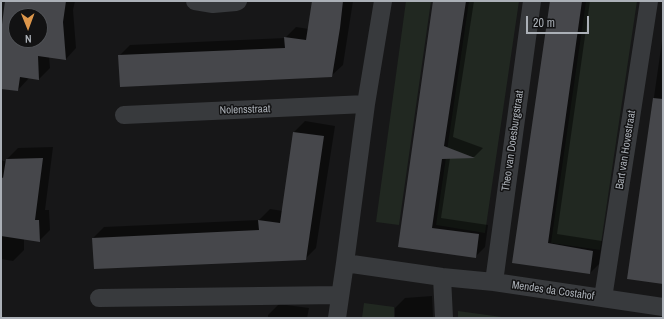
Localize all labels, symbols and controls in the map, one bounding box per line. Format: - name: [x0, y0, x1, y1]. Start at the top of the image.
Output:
- north arrow: [8, 8, 48, 48]
- scale bar: [528, 8, 591, 34]
- text: 20 m: [533, 15, 555, 31]
- text: N: [25, 32, 32, 46]
- street label: Theo van Doesburgstraat: [499, 90, 527, 192]
- street label: Nolensstraat: [219, 103, 271, 117]
- street label: Bart van Hovestraat: [613, 110, 639, 190]
- street label: Mendes da Costahof: [511, 279, 595, 303]

